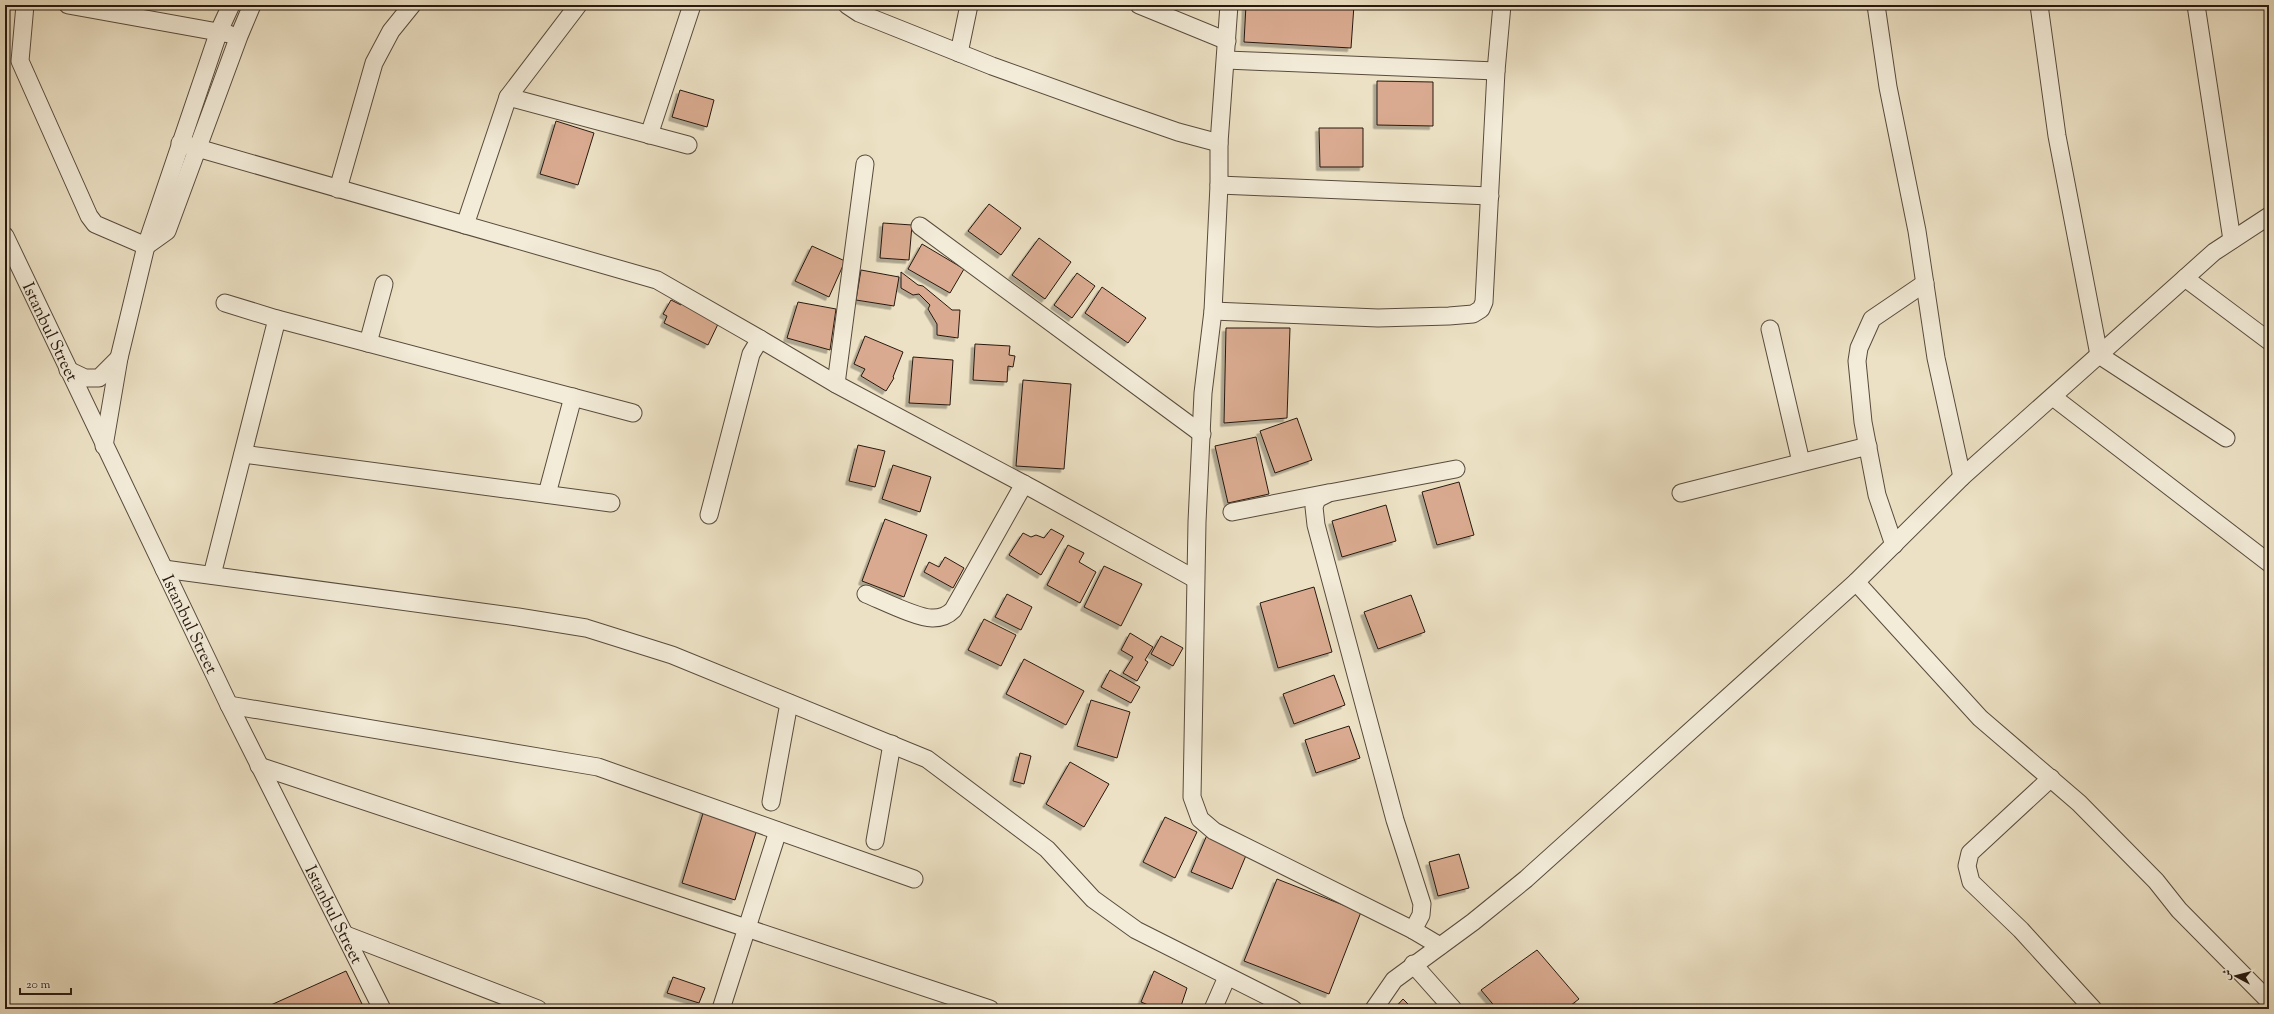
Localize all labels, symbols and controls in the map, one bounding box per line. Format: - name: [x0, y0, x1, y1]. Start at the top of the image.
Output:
- street label: Istanbul Street: [15, 279, 83, 386]
- street label: Istanbul Street: [155, 571, 223, 679]
- street label: Istanbul Street: [298, 862, 367, 969]
- north arrow: [2216, 956, 2256, 996]
- text: ش: [2218, 968, 2236, 981]
- scale bar: [20, 970, 71, 996]
- text: 20 m: [26, 976, 51, 994]

